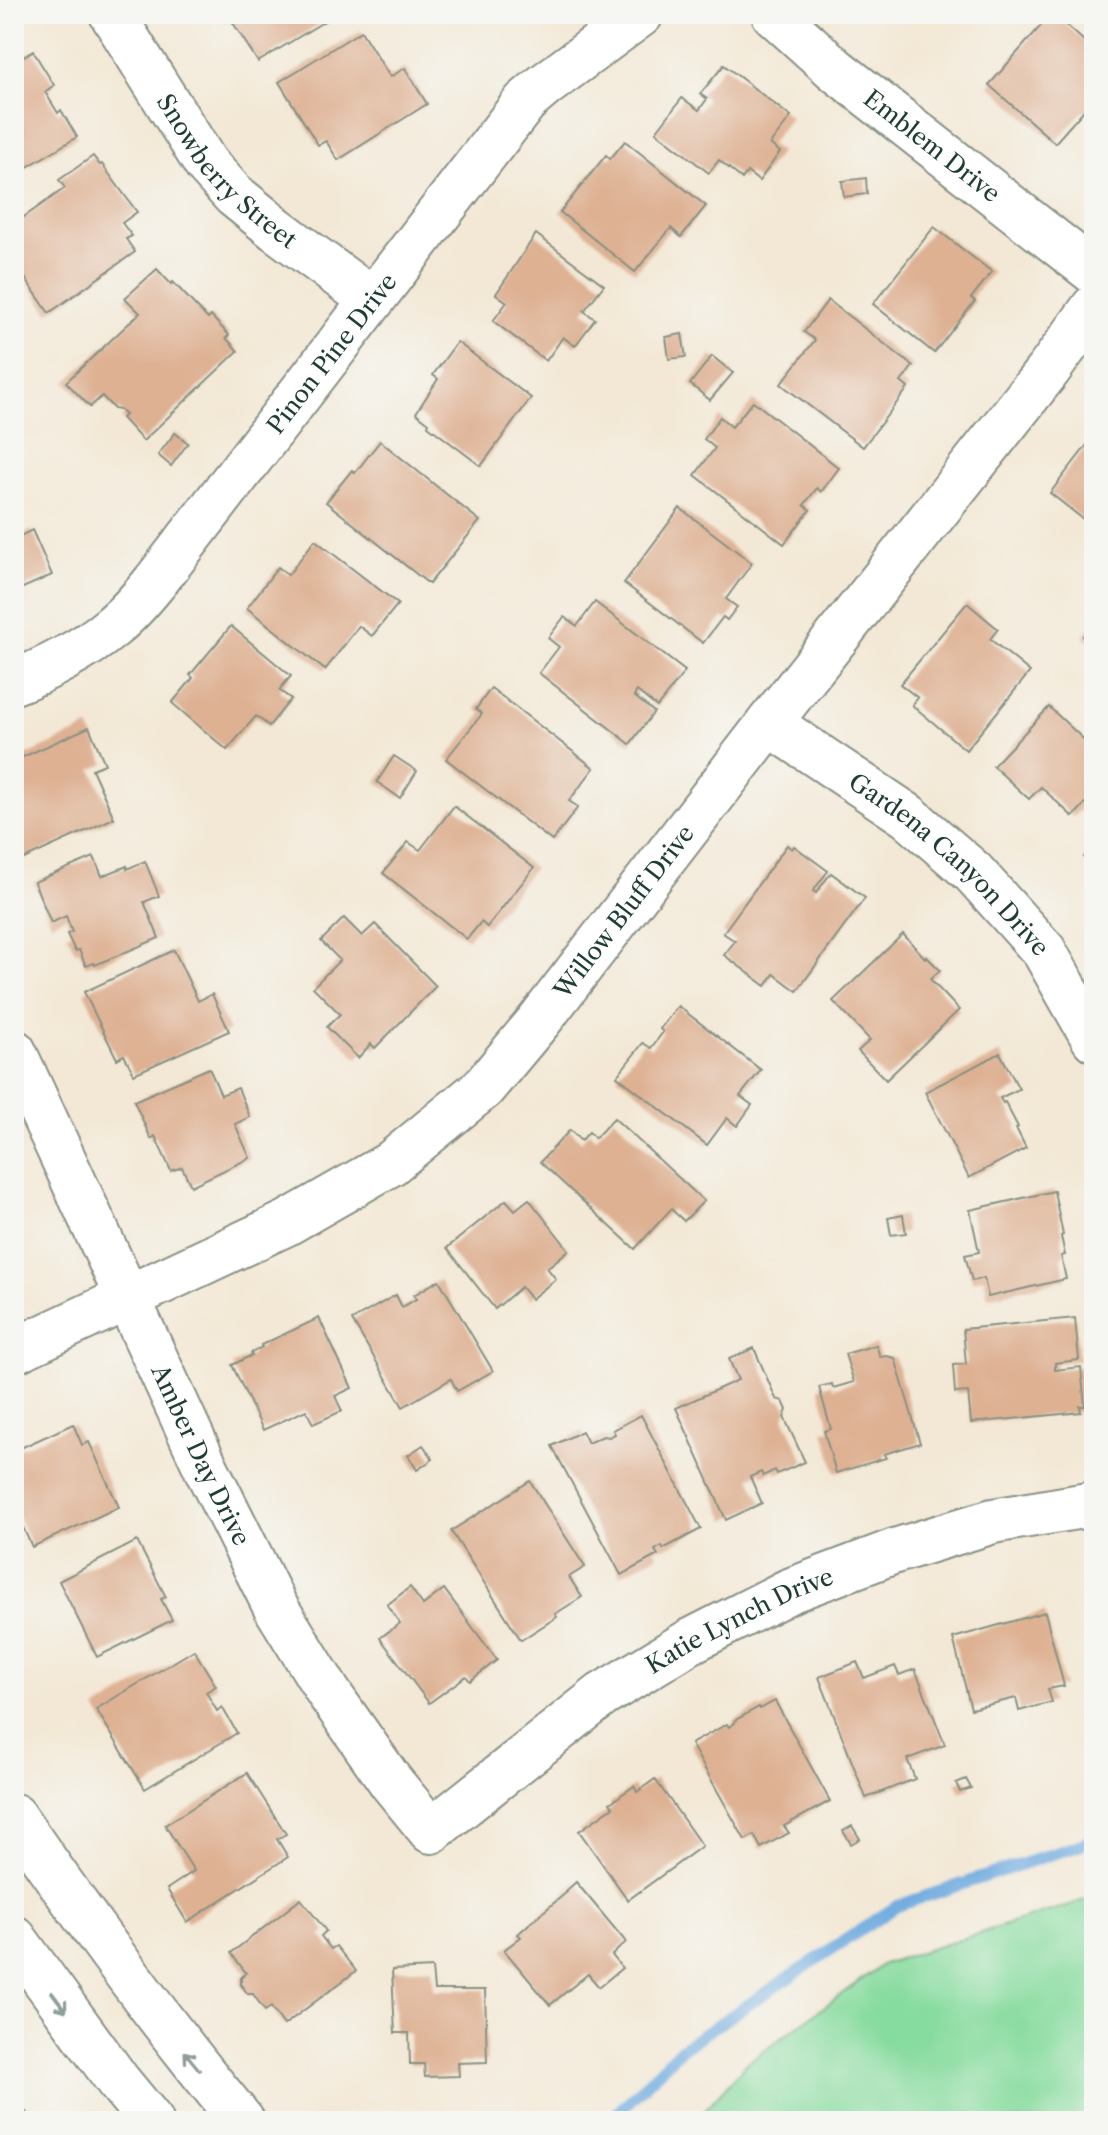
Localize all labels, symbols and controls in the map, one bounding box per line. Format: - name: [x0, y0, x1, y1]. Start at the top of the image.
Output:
- street label: Emblem Drive: [858, 83, 1006, 208]
- street label: Snowberry Street: [151, 88, 303, 254]
- street label: Pinon Pine Drive: [260, 267, 402, 439]
- street label: Gardena Canyon Drive: [844, 766, 1055, 961]
- street label: Willow Bluff Drive: [547, 819, 700, 1005]
- street label: Amber Day Drive: [145, 1359, 257, 1550]
- street label: Katie Lynch Drive: [640, 1561, 837, 1679]
- one-way arrow: [51, 1991, 68, 2012]
- one-way arrow: [183, 2051, 201, 2071]

